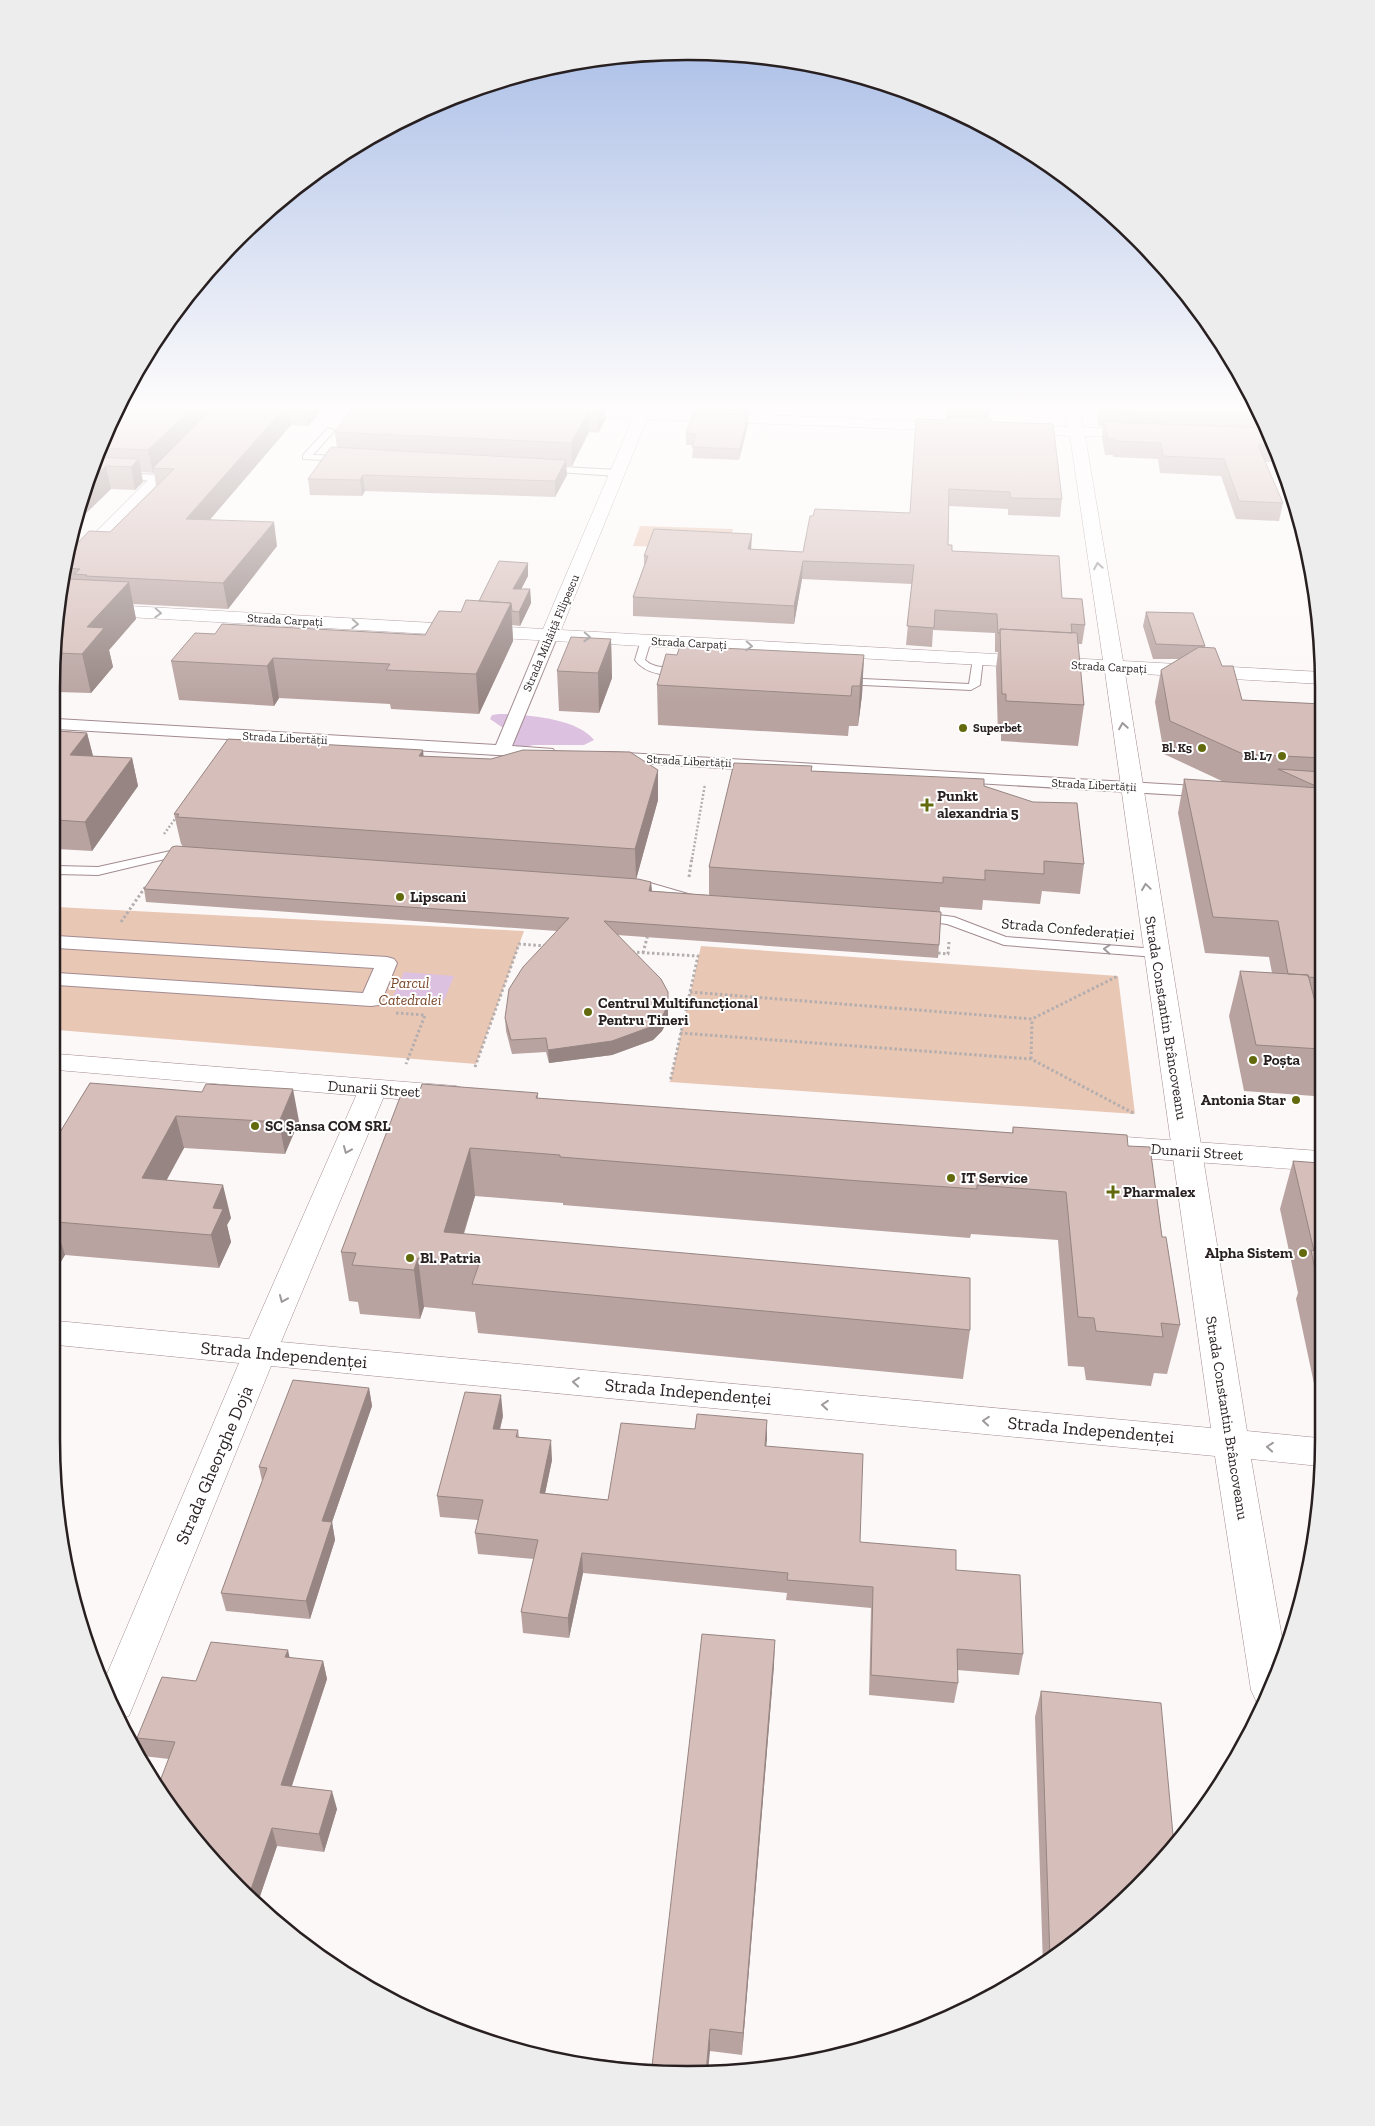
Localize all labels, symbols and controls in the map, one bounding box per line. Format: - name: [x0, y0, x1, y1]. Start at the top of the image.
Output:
- one-way arrow: [1093, 562, 1104, 570]
- street label: Strada Mihăiță Filipescu: [520, 572, 582, 694]
- one-way arrow: [154, 608, 162, 619]
- street label: Strada Carpați: [247, 611, 324, 629]
- one-way arrow: [351, 619, 359, 630]
- one-way arrow: [583, 631, 591, 642]
- street label: Strada Carpați: [651, 634, 728, 652]
- one-way arrow: [746, 641, 754, 652]
- street label: Strada Carpați: [1071, 658, 1148, 676]
- place label: Superbet: [973, 721, 1022, 735]
- marker: Superbet: [957, 722, 969, 734]
- one-way arrow: [1118, 722, 1129, 730]
- street label: Strada Libertății: [242, 729, 329, 747]
- place label: Bl. K5: [1162, 741, 1192, 755]
- marker: Bl. K5: [1196, 742, 1208, 754]
- place label: Bl. L7: [1244, 749, 1272, 763]
- marker: Bl. L7: [1276, 750, 1288, 762]
- street label: Strada Libertății: [646, 752, 733, 770]
- street label: Strada Libertății: [1051, 776, 1138, 794]
- place label: Punkt alexandria 5: [937, 787, 1019, 822]
- marker: Punkt alexandria 5: [921, 799, 933, 811]
- one-way arrow: [1142, 883, 1152, 892]
- place label: Lipscani: [410, 888, 467, 906]
- marker: Lipscani: [394, 891, 406, 903]
- street label: Strada Confederației: [1001, 914, 1135, 944]
- street label: Strada Constantin Brâncoveanu: [1141, 915, 1191, 1122]
- one-way arrow: [1103, 944, 1111, 955]
- park label: Parcul Catedralei: [378, 974, 442, 1009]
- place label: Centrul Multifuncțional Pentru Tineri: [598, 994, 758, 1029]
- marker: Centrul Multifuncțional Pentru Tineri: [582, 1006, 594, 1018]
- place label: Poșta: [1263, 1051, 1300, 1069]
- marker: Poșta: [1247, 1054, 1259, 1066]
- street label: Dunarii Street: [327, 1077, 421, 1101]
- place label: Antonia Star: [1201, 1091, 1286, 1109]
- marker: Antonia Star: [1290, 1094, 1302, 1106]
- place label: SC Șansa COM SRL: [265, 1117, 391, 1135]
- marker: SC Șansa COM SRL: [249, 1120, 261, 1132]
- street label: Dunarii Street: [1150, 1140, 1244, 1164]
- one-way arrow: [343, 1145, 354, 1154]
- place label: IT Service: [961, 1169, 1028, 1187]
- marker: IT Service: [945, 1172, 957, 1184]
- place label: Pharmalex: [1123, 1183, 1195, 1201]
- marker: Pharmalex: [1107, 1186, 1119, 1198]
- place label: Alpha Sistem: [1205, 1244, 1293, 1262]
- marker: Alpha Sistem: [1297, 1247, 1309, 1259]
- place label: Bl. Patria: [420, 1249, 481, 1267]
- marker: Bl. Patria: [404, 1252, 416, 1264]
- one-way arrow: [279, 1294, 290, 1303]
- street label: Strada Constantin Brâncoveanu: [1202, 1315, 1252, 1522]
- street label: Strada Independenței: [200, 1337, 368, 1373]
- street label: Strada Independenței: [604, 1374, 772, 1410]
- one-way arrow: [571, 1377, 579, 1388]
- street label: Strada Gheorghe Doja: [171, 1382, 258, 1548]
- one-way arrow: [820, 1400, 828, 1411]
- street label: Strada Independenței: [1007, 1412, 1175, 1448]
- one-way arrow: [982, 1415, 990, 1426]
- one-way arrow: [1266, 1442, 1274, 1453]

